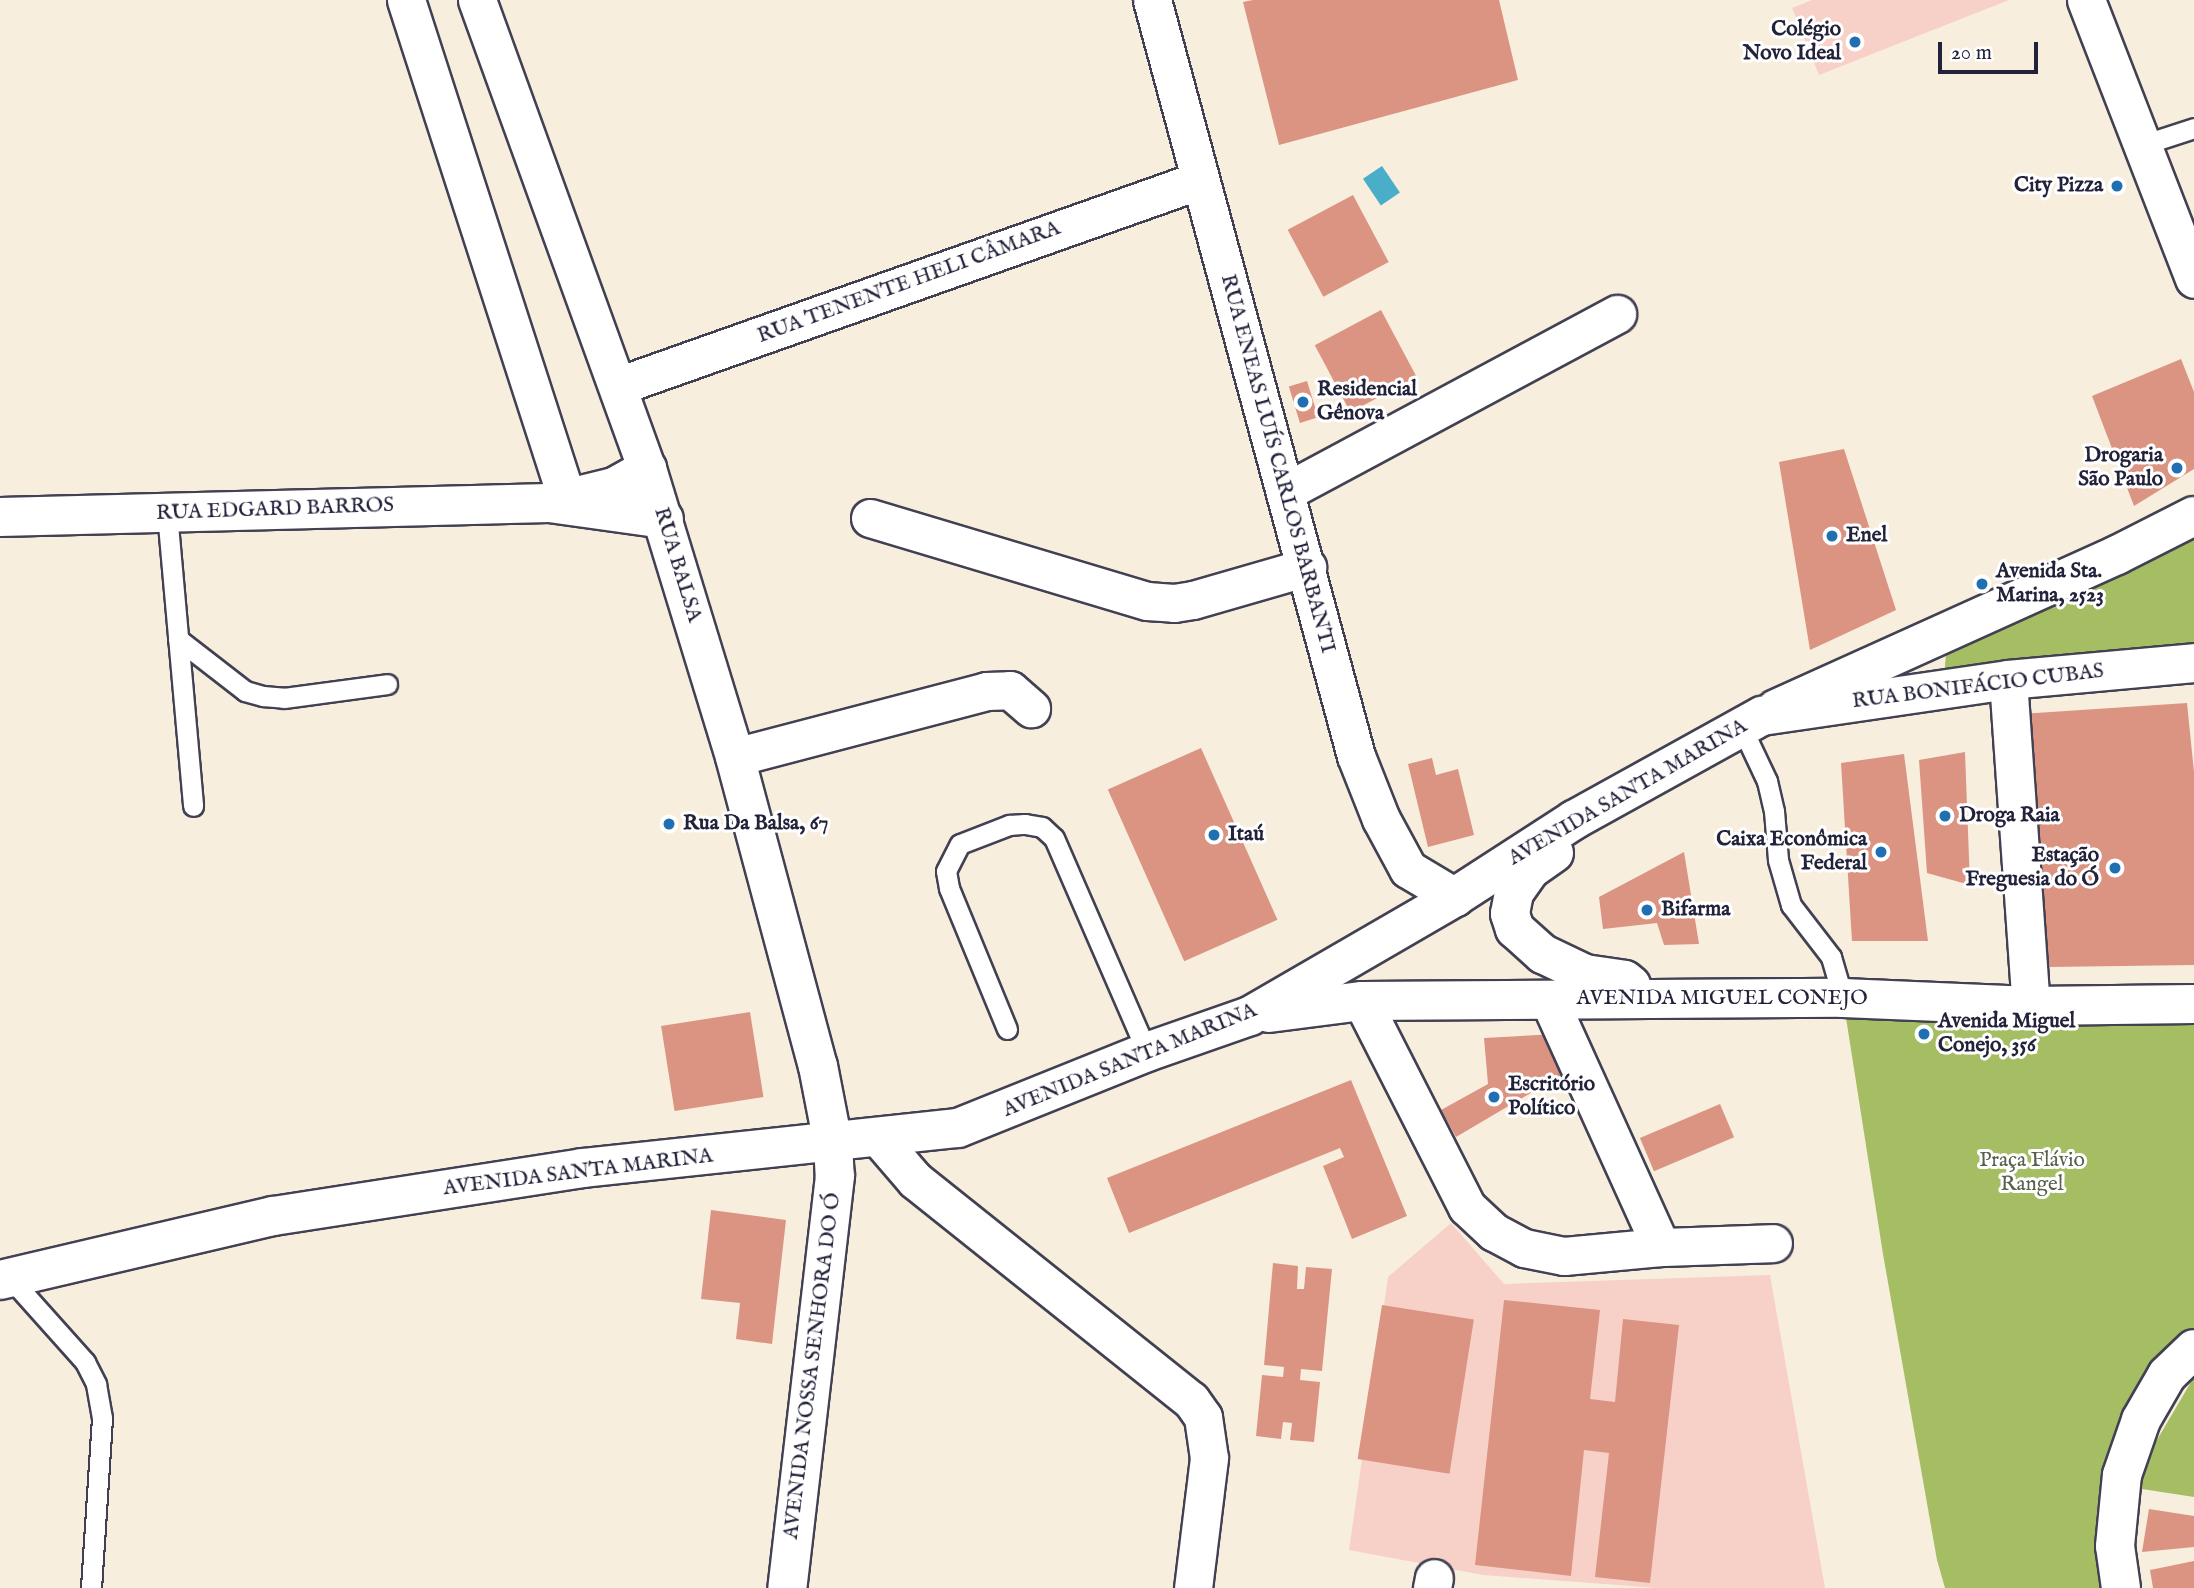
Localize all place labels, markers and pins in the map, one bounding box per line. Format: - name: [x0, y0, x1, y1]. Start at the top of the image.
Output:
- place label: Colégio Novo Ideal: [1743, 17, 1841, 67]
- marker: Colégio Novo Ideal: [1847, 34, 1863, 50]
- place label: City Pizza: [2014, 173, 2103, 199]
- marker: City Pizza: [2109, 178, 2125, 194]
- place label: Residencial Gênova: [1317, 377, 1417, 427]
- marker: Residencial Gênova: [1295, 394, 1311, 410]
- place label: Drogaria São Paulo: [2078, 443, 2163, 493]
- marker: Drogaria São Paulo: [2169, 460, 2185, 476]
- place label: Enel: [1846, 523, 1887, 549]
- marker: Enel: [1824, 528, 1840, 544]
- place label: Avenida Sta. Marina, 2523: [1996, 559, 2104, 609]
- marker: Avenida Sta. Marina, 2523: [1974, 576, 1990, 592]
- place label: Droga Raia: [1959, 803, 2060, 829]
- marker: Droga Raia: [1937, 808, 1953, 824]
- place label: Rua Da Balsa, 67: [683, 811, 828, 837]
- marker: Rua Da Balsa, 67: [661, 816, 677, 832]
- place label: Itaú: [1228, 822, 1264, 848]
- marker: Itaú: [1206, 827, 1222, 843]
- place label: Caixa Econômica Federal: [1716, 827, 1867, 877]
- place label: Estação Freguesia do Ó: [1966, 843, 2099, 893]
- marker: Caixa Econômica Federal: [1873, 844, 1889, 860]
- marker: Estação Freguesia do Ó: [2105, 858, 2125, 878]
- place label: Bifarma: [1661, 897, 1730, 923]
- marker: Bifarma: [1639, 902, 1655, 918]
- place label: Avenida Miguel Conejo, 356: [1938, 1009, 2075, 1059]
- marker: Avenida Miguel Conejo, 356: [1916, 1026, 1932, 1042]
- place label: Escritório Político: [1508, 1072, 1595, 1122]
- marker: Escritório Político: [1486, 1089, 1502, 1105]

